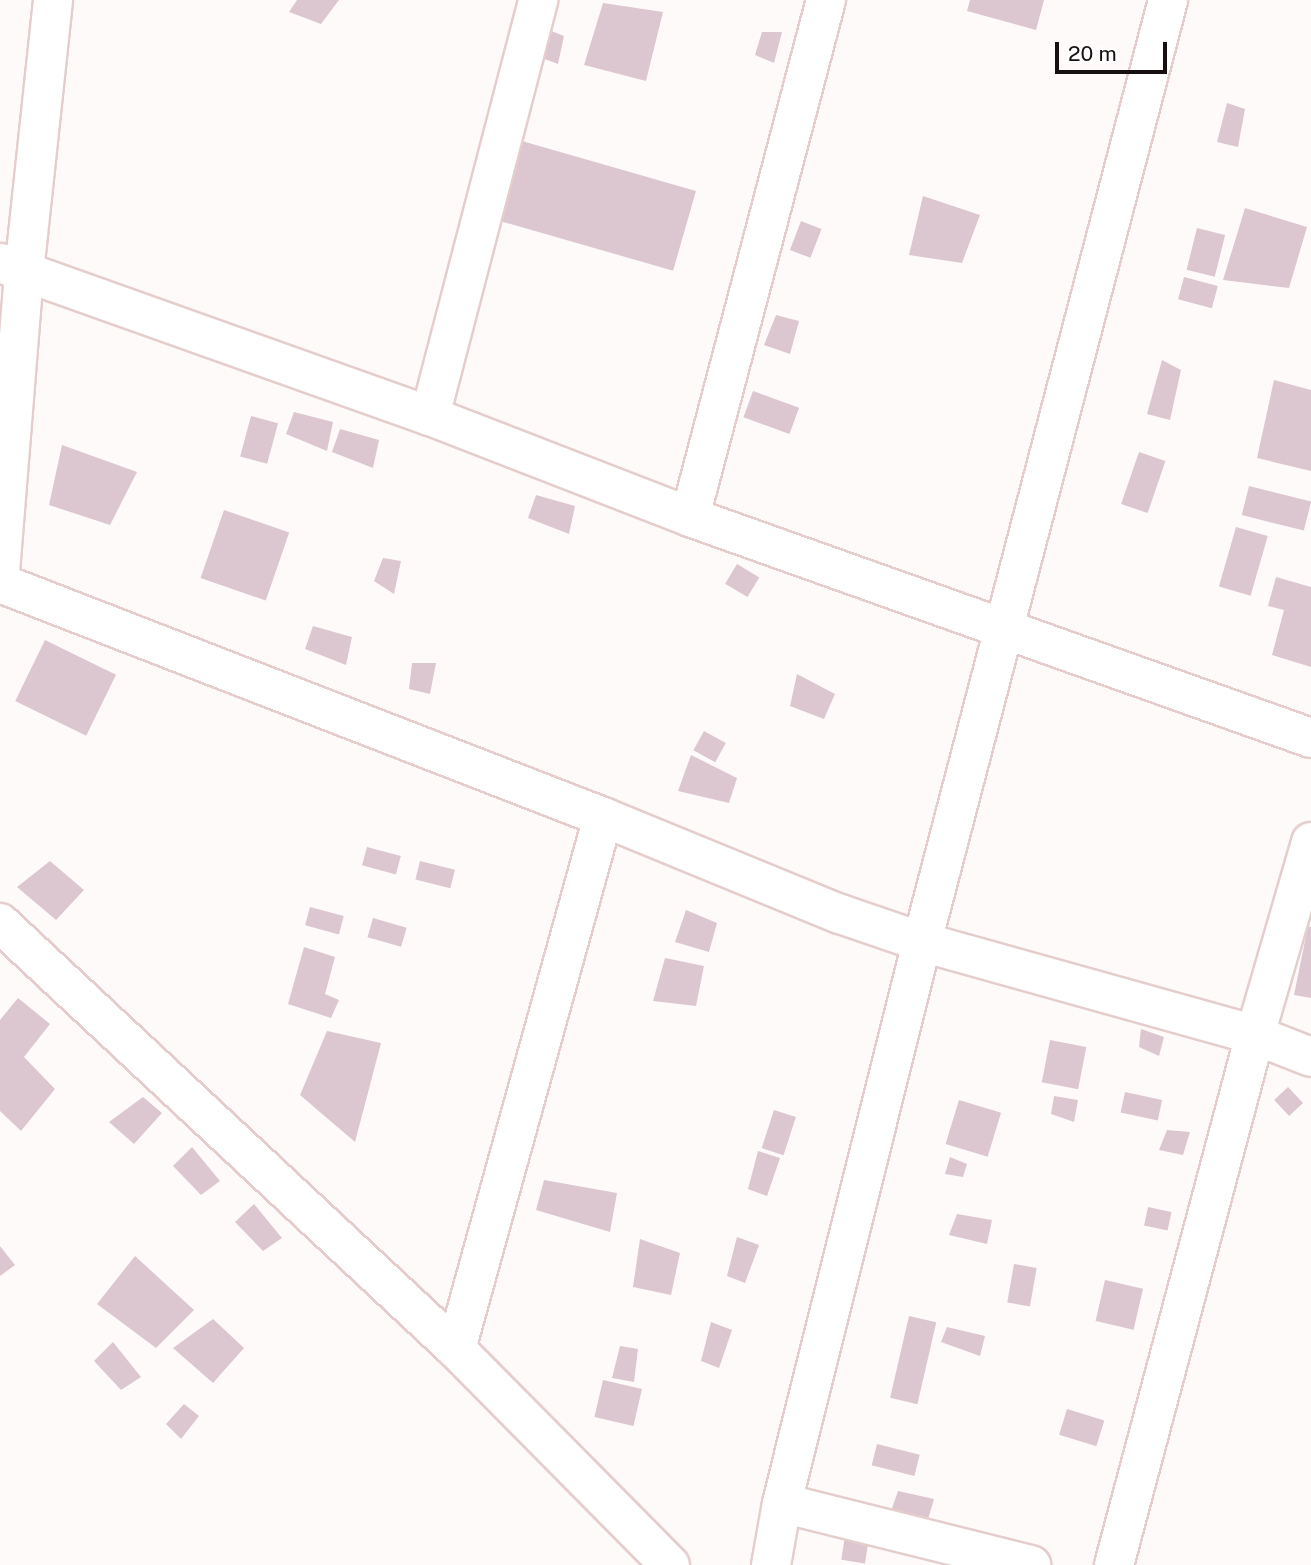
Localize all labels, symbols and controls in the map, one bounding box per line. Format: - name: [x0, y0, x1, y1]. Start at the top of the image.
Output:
- scale bar: [1059, 28, 1171, 72]
- text: 20 m: [1068, 41, 1117, 66]

